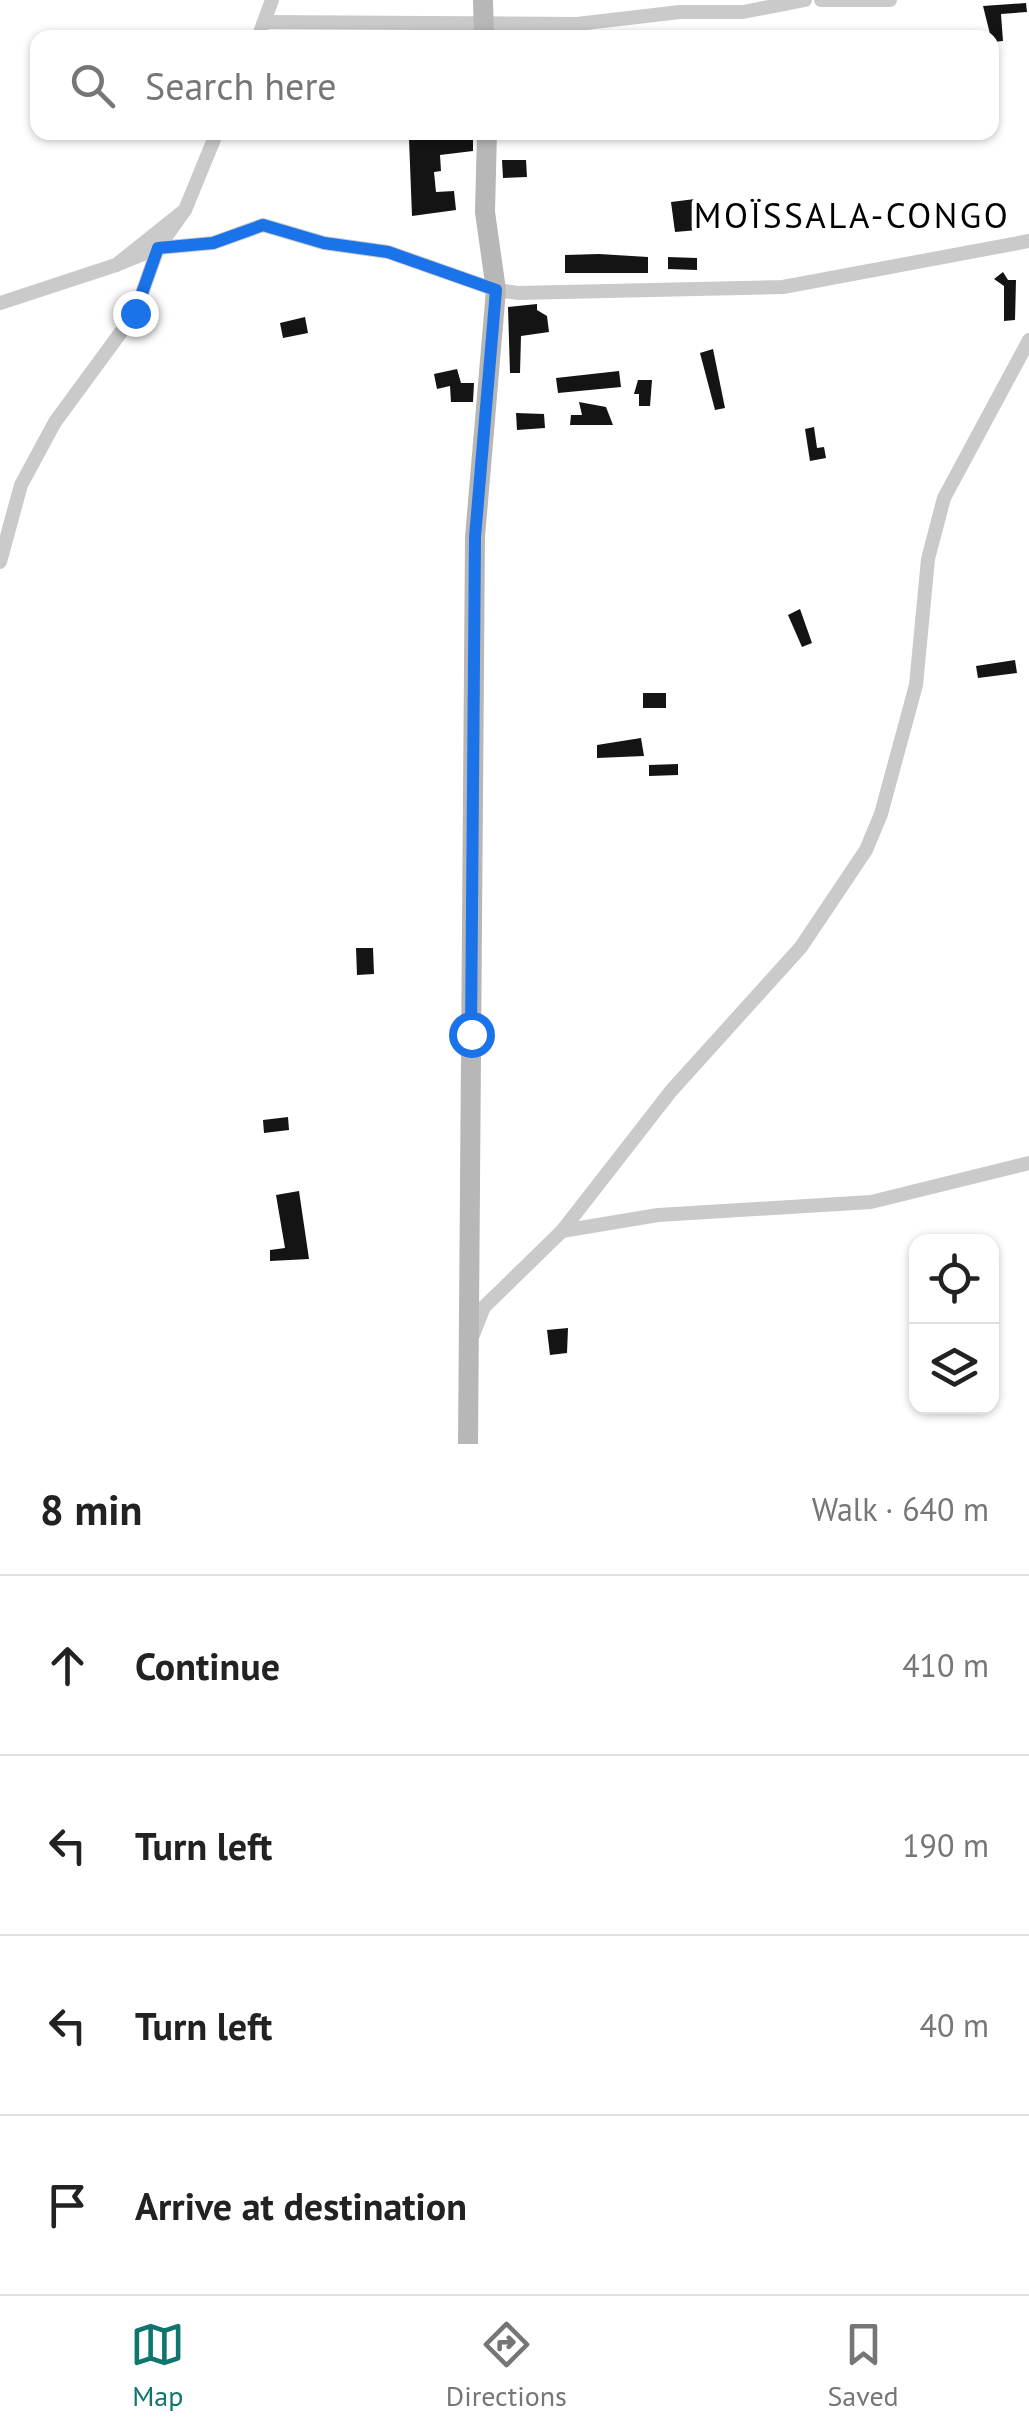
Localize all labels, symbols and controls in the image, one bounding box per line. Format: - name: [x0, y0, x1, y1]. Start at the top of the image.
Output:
- search box: [30, 30, 999, 140]
- icon: search: [65, 58, 120, 113]
- text: Search here: [145, 61, 337, 110]
- district label: MOÏSSALA-CONGO: [694, 192, 1010, 238]
- route end: [113, 291, 159, 337]
- route start: [449, 1012, 495, 1058]
- map controls: [909, 1234, 999, 1414]
- button: locate: [909, 1234, 999, 1324]
- button: layers: [909, 1324, 999, 1414]
- text: 8 min: [40, 1482, 142, 1537]
- text: Walk · 640 m: [812, 1488, 989, 1530]
- icon: ahead: [40, 1638, 95, 1693]
- text: Continue: [135, 1641, 280, 1690]
- text: 410 m: [902, 1644, 989, 1686]
- icon: left: [40, 1818, 95, 1873]
- text: Turn left: [135, 1821, 272, 1870]
- text: 190 m: [902, 1824, 989, 1866]
- icon: left: [40, 1998, 95, 2053]
- text: Turn left: [135, 2001, 272, 2050]
- text: 40 m: [920, 2004, 989, 2046]
- icon: arrive: [40, 2178, 95, 2233]
- text: Arrive at destination: [135, 2181, 467, 2230]
- tab: Map: [130, 2317, 185, 2414]
- tab: Directions: [446, 2317, 567, 2414]
- tab: Saved: [827, 2317, 899, 2414]

